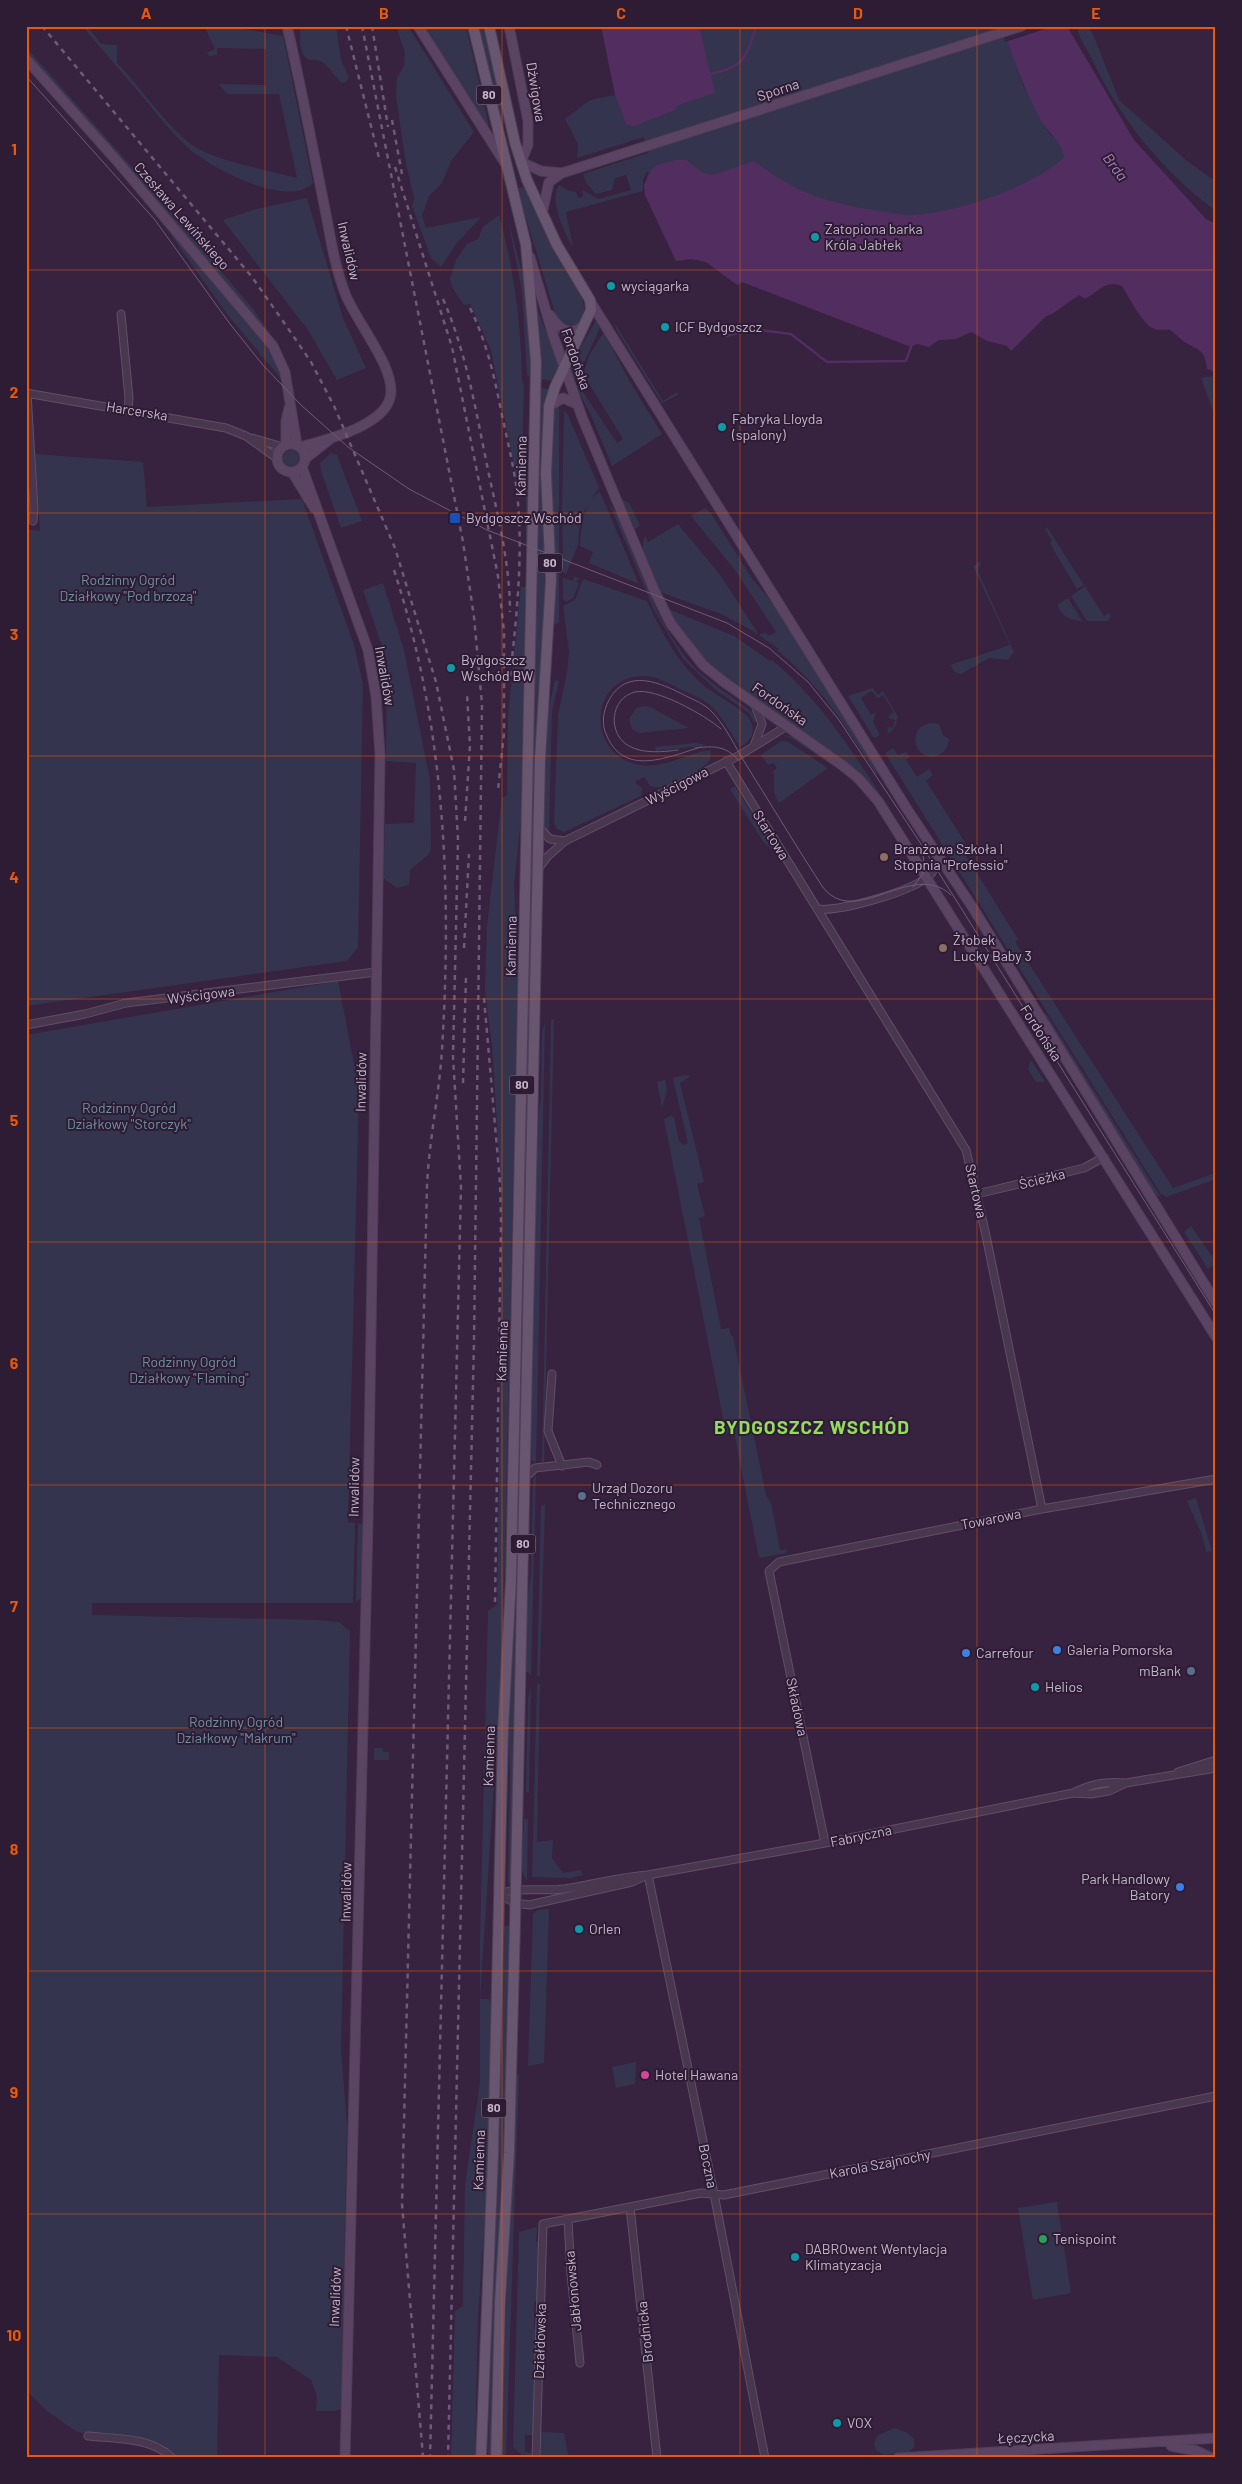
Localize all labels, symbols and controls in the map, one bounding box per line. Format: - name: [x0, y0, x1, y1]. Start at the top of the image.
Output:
- text: A: [141, 3, 152, 22]
- text: B: [379, 3, 389, 22]
- text: C: [616, 3, 626, 22]
- text: D: [853, 3, 863, 22]
- text: E: [1091, 3, 1101, 22]
- street label: Dźwigowa: [523, 61, 550, 123]
- street label: Sporna: [755, 75, 801, 104]
- road number: 80: [476, 86, 502, 104]
- text: 1: [11, 139, 17, 158]
- water label: Brda: [1100, 149, 1132, 184]
- street label: Czesława Lewińskiego: [131, 158, 234, 273]
- street label: Inwalidów: [334, 220, 365, 282]
- place label: Zatopiona barka Króla Jabłek: [825, 220, 923, 253]
- marker: Zatopiona barka Króla Jabłek: [809, 231, 821, 243]
- place label: wyciągarka: [621, 277, 689, 294]
- marker: wyciągarka: [605, 280, 617, 292]
- place label: ICF Bydgoszcz: [675, 318, 762, 335]
- marker: ICF Bydgoszcz: [659, 321, 671, 333]
- street label: Fordońska: [558, 326, 595, 392]
- text: 2: [10, 382, 19, 401]
- street label: Harcerska: [105, 397, 169, 424]
- place label: Fabryka Lloyda (spalony): [731, 410, 823, 443]
- marker: Fabryka Lloyda (spalony): [716, 421, 728, 433]
- street label: Kamienna: [511, 436, 530, 496]
- place label: Bydgoszcz Wschód: [466, 509, 582, 526]
- marker: Bydgoszcz Wschód: [448, 511, 462, 525]
- road number: 80: [538, 554, 562, 572]
- park label: Rodzinny Ogród Działkowy "Pod brzozą": [60, 571, 197, 604]
- text: 3: [10, 624, 18, 643]
- street label: Inwalidów: [372, 645, 399, 707]
- place label: Bydgoszcz Wschód BW: [461, 651, 533, 684]
- marker: Bydgoszcz Wschód BW: [445, 662, 457, 674]
- street label: Fordońska: [749, 678, 811, 729]
- street label: Wyścigowa: [643, 763, 711, 809]
- street label: Startowa: [750, 807, 793, 863]
- place label: Branżowa Szkoła I Stopnia "Professio": [894, 840, 1008, 873]
- marker: Branżowa Szkoła I Stopnia "Professio": [878, 851, 890, 863]
- text: 4: [9, 867, 19, 886]
- street label: Kamienna: [501, 916, 520, 976]
- place label: Żłobek Lucky Baby 3: [953, 931, 1032, 964]
- marker: Żłobek Lucky Baby 3: [937, 942, 949, 954]
- street label: Wyścigowa: [166, 982, 236, 1007]
- street label: Fordońska: [1017, 1001, 1066, 1064]
- street label: Inwalidów: [351, 1052, 370, 1112]
- road number: 80: [510, 1076, 534, 1094]
- park label: Rodzinny Ogród Działkowy "Storczyk": [67, 1099, 191, 1132]
- text: 5: [10, 1110, 19, 1129]
- street label: Startowa: [962, 1162, 991, 1220]
- street label: Ścieżka: [1017, 1165, 1067, 1192]
- street label: Kamienna: [492, 1320, 511, 1382]
- text: 6: [10, 1353, 19, 1372]
- park label: Rodzinny Ogród Działkowy "Flaming": [129, 1353, 249, 1386]
- district label: BYDGOSZCZ WSCHÓD: [714, 1415, 910, 1438]
- street label: Inwalidów: [344, 1457, 363, 1517]
- place label: Urząd Dozoru Technicznego: [592, 1479, 676, 1512]
- marker: Urząd Dozoru Technicznego: [576, 1490, 588, 1502]
- street label: Towarowa: [959, 1504, 1022, 1533]
- road number: 80: [510, 1535, 536, 1554]
- text: 7: [10, 1596, 18, 1615]
- place label: Galeria Pomorska: [1067, 1641, 1173, 1658]
- place label: Carrefour: [976, 1644, 1034, 1661]
- marker: Galeria Pomorska: [1051, 1644, 1063, 1656]
- marker: Carrefour: [960, 1647, 972, 1659]
- place label: mBank: [1139, 1662, 1181, 1679]
- marker: mBank: [1185, 1665, 1197, 1677]
- street label: Składowa: [783, 1676, 812, 1738]
- place label: Helios: [1045, 1678, 1083, 1695]
- marker: Helios: [1029, 1681, 1041, 1693]
- park label: Rodzinny Ogród Działkowy "Makrum": [176, 1713, 296, 1746]
- street label: Kamienna: [479, 1725, 498, 1787]
- street label: Fabryczna: [829, 1821, 893, 1850]
- text: 8: [10, 1839, 19, 1858]
- street label: Inwalidów: [336, 1862, 355, 1922]
- place label: Park Handlowy Batory: [1081, 1870, 1171, 1903]
- marker: Park Handlowy Batory: [1174, 1881, 1186, 1893]
- place label: Orlen: [589, 1920, 621, 1937]
- marker: Orlen: [573, 1923, 585, 1935]
- place label: Hotel Hawana: [655, 2066, 738, 2083]
- marker: Hotel Hawana: [639, 2069, 651, 2081]
- text: 9: [10, 2082, 18, 2101]
- road number: 80: [482, 2098, 506, 2118]
- street label: Kamienna: [469, 2129, 488, 2191]
- street label: Boczna: [696, 2142, 721, 2190]
- street label: Karola Szajnochy: [828, 2145, 932, 2182]
- place label: Tenispoint: [1053, 2230, 1117, 2247]
- marker: Tenispoint: [1037, 2233, 1049, 2245]
- place label: DABROwent Wentylacja Klimatyzacja: [805, 2240, 947, 2273]
- street label: Jabłonowska: [561, 2250, 584, 2332]
- marker: DABROwent Wentylacja Klimatyzacja: [789, 2251, 801, 2263]
- street label: Inwalidów: [325, 2267, 344, 2327]
- street label: Brodnicka: [633, 2301, 656, 2364]
- street label: Działdowska: [530, 2303, 549, 2379]
- text: 10: [7, 2325, 21, 2344]
- place label: VOX: [847, 2414, 872, 2431]
- marker: VOX: [831, 2417, 843, 2429]
- street label: Łęczycka: [996, 2427, 1055, 2447]

